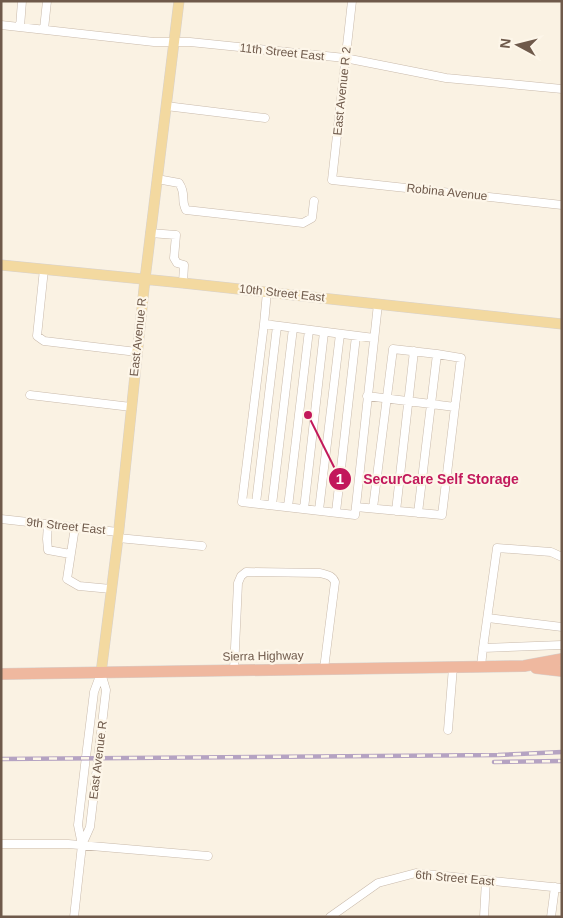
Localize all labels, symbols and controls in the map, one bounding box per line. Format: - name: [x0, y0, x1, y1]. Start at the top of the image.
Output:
- north arrow: [493, 20, 543, 70]
- text: N: [497, 37, 514, 49]
- street label: 11th Street East: [239, 41, 326, 63]
- street label: East Avenue R 2: [330, 46, 354, 136]
- street label: Robina Avenue: [406, 181, 488, 203]
- street label: 10th Street East: [238, 282, 326, 305]
- street label: East Avenue R: [127, 297, 149, 377]
- callout: SecurCare Self Storage: [328, 465, 528, 494]
- text: 1: [336, 470, 344, 487]
- text: SecurCare Self Storage: [363, 471, 519, 487]
- street label: 9th Street East: [26, 515, 107, 537]
- street label: Sierra Highway: [222, 648, 304, 664]
- street label: East Avenue R: [86, 720, 110, 800]
- street label: 6th Street East: [415, 868, 496, 888]

